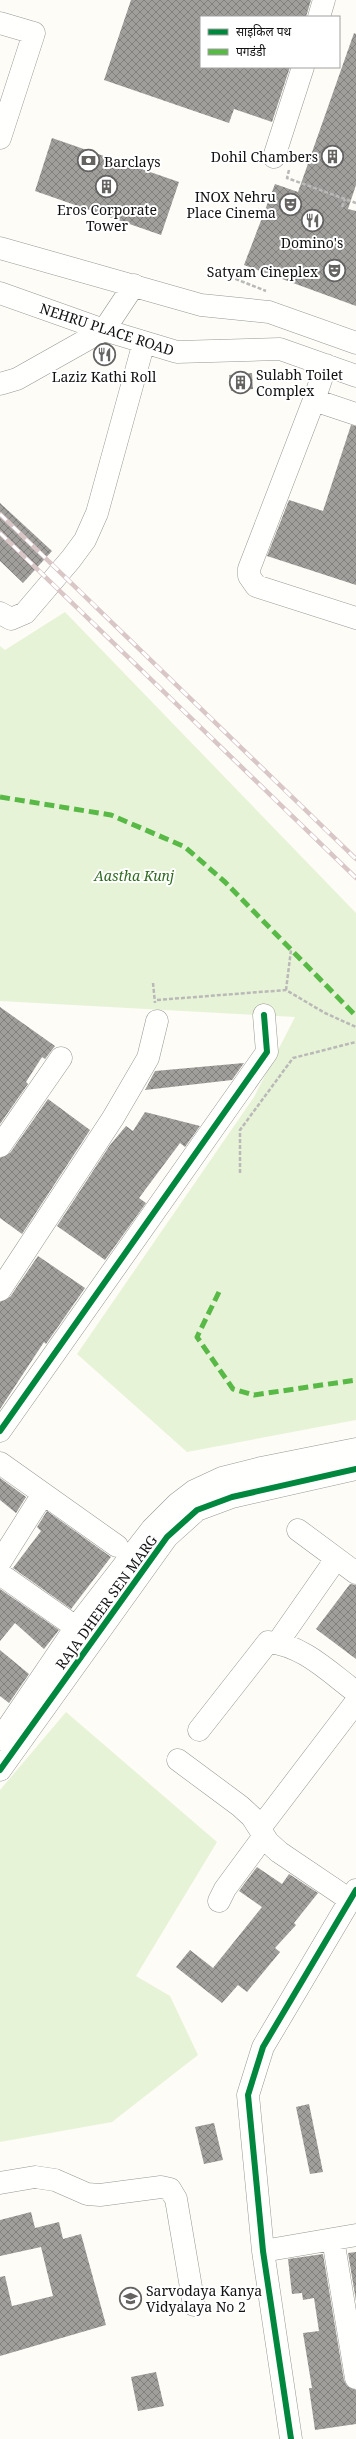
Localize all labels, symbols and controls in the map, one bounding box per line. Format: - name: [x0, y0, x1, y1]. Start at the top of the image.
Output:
- legend: [200, 16, 340, 68]
- text: साइकिल पथ: [236, 23, 292, 40]
- text: पगडंडी: [236, 43, 266, 60]
- building icon: Dohil Chambers: [320, 143, 346, 169]
- place label: Dohil Chambers: [211, 147, 318, 166]
- bank icon: Barclays: [76, 148, 102, 174]
- place label: Barclays: [104, 152, 161, 171]
- building icon: Eros Corporate Tower: [94, 174, 120, 200]
- place label: INOX Nehru Place Cinema: [187, 187, 276, 222]
- theatre icon: INOX Nehru Place Cinema: [278, 191, 304, 217]
- place label: Eros Corporate Tower: [57, 200, 157, 235]
- restaurant icon: Domino's: [299, 207, 325, 233]
- place label: Domino's: [281, 233, 343, 252]
- theatre icon: Satyam Cineplex: [321, 258, 347, 284]
- place label: Satyam Cineplex: [207, 262, 319, 281]
- street label: NEHRU PLACE ROAD: [37, 298, 177, 360]
- restaurant icon: Laziz Kathi Roll: [91, 341, 117, 367]
- place label: Sulabh Toilet Complex: [256, 365, 343, 400]
- place label: Laziz Kathi Roll: [52, 367, 157, 386]
- building icon: Sulabh Toilet Complex: [228, 369, 254, 395]
- park label: Aastha Kunj: [93, 866, 174, 885]
- street label: RAJA DHEER SEN MARG: [51, 1531, 161, 1673]
- place label: Sarvodaya Kanya Vidyalaya No 2: [146, 2281, 262, 2316]
- school or university icon: Sarvodaya Kanya Vidyalaya No 2: [117, 2285, 143, 2311]

